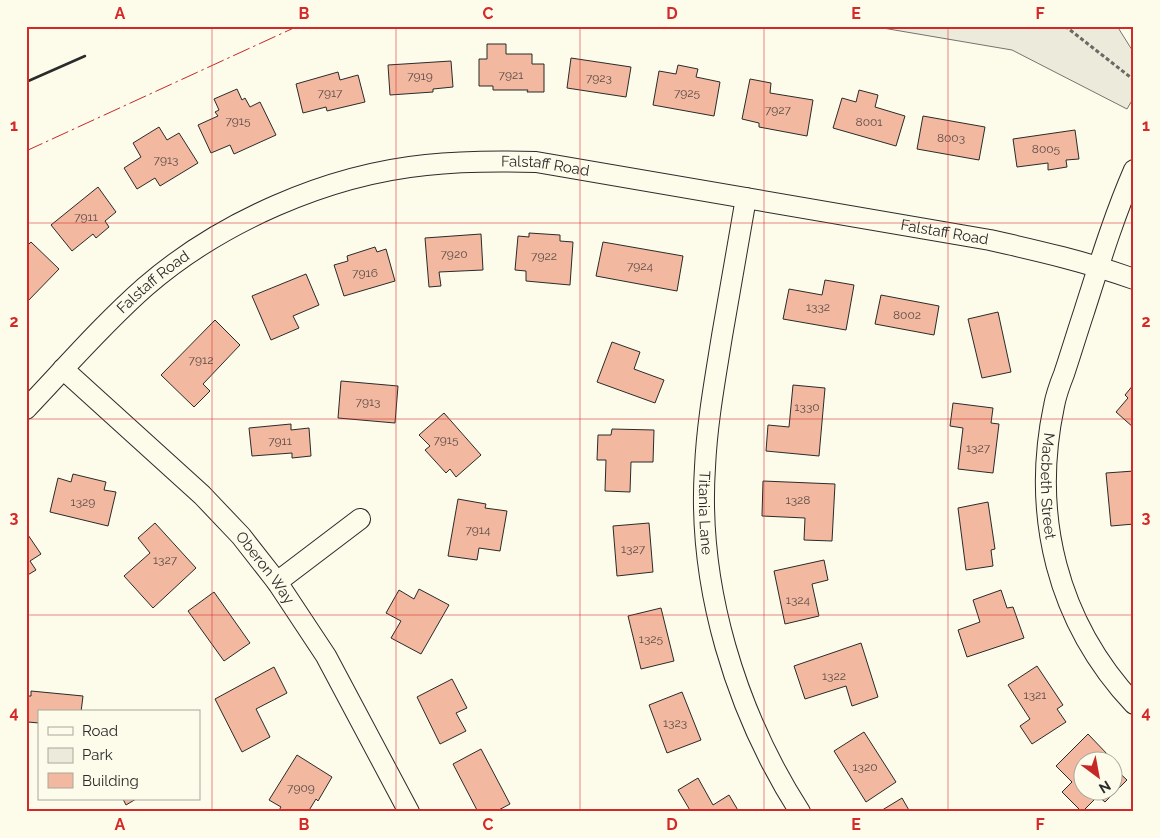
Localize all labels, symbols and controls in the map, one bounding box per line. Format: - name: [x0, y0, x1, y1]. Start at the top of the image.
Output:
- text: A: [115, 4, 126, 23]
- text: B: [299, 4, 310, 23]
- text: C: [483, 4, 494, 23]
- text: D: [666, 4, 678, 23]
- text: E: [851, 4, 861, 23]
- text: F: [1035, 4, 1045, 23]
- house number: 7921: [499, 68, 523, 82]
- house number: 7919: [407, 69, 433, 83]
- house number: 7923: [586, 71, 612, 85]
- house number: 7917: [318, 86, 343, 100]
- house number: 7925: [674, 86, 701, 100]
- house number: 7927: [765, 103, 792, 117]
- house number: 7915: [225, 114, 251, 128]
- house number: 8001: [856, 115, 882, 129]
- text: 1: [10, 116, 18, 135]
- text: 1: [1142, 116, 1150, 135]
- house number: 8003: [937, 131, 965, 145]
- house number: 8005: [1032, 142, 1061, 156]
- street label: Falstaff Road: [501, 152, 591, 180]
- house number: 7913: [154, 153, 178, 167]
- house number: 7911: [74, 210, 98, 224]
- street label: Falstaff Road: [899, 216, 990, 249]
- street label: Falstaff Road: [113, 247, 193, 317]
- house number: 7920: [440, 247, 468, 261]
- house number: 7922: [531, 249, 557, 263]
- house number: 7924: [627, 259, 654, 273]
- house number: 7916: [352, 266, 378, 280]
- house number: 1332: [806, 300, 830, 314]
- house number: 8002: [893, 308, 921, 322]
- text: 2: [9, 312, 19, 331]
- text: 2: [1141, 312, 1151, 331]
- house number: 7912: [189, 353, 213, 367]
- house number: 7913: [356, 395, 380, 409]
- house number: 1330: [794, 400, 820, 414]
- street label: Macbeth Street: [1037, 432, 1060, 541]
- house number: 7915: [433, 433, 459, 447]
- house number: 7911: [268, 434, 292, 448]
- house number: 1327: [966, 441, 991, 455]
- street label: Titania Lane: [695, 470, 716, 556]
- house number: 1328: [786, 493, 810, 507]
- house number: 1329: [71, 495, 95, 509]
- text: 3: [10, 508, 19, 527]
- text: 3: [1142, 508, 1151, 527]
- house number: 7914: [465, 523, 491, 537]
- street label: Oberon Way: [232, 528, 298, 607]
- house number: 1327: [621, 542, 646, 556]
- house number: 1327: [153, 553, 178, 567]
- house number: 1324: [786, 593, 811, 607]
- house number: 1325: [639, 632, 664, 646]
- house number: 1322: [822, 669, 846, 683]
- house number: 1321: [1024, 688, 1046, 702]
- text: 4: [9, 703, 19, 722]
- text: 4: [1141, 703, 1151, 722]
- legend: [38, 710, 200, 800]
- house number: 1323: [663, 716, 687, 730]
- text: Road: [82, 722, 118, 740]
- text: Park: [82, 746, 113, 764]
- north arrow: [1072, 750, 1122, 800]
- house number: 1320: [852, 760, 878, 774]
- text: Building: [82, 772, 139, 790]
- text: N: [1096, 777, 1114, 797]
- house number: 7909: [287, 781, 315, 795]
- text: A: [115, 815, 126, 834]
- text: B: [299, 815, 310, 834]
- text: C: [483, 815, 494, 834]
- text: D: [666, 815, 678, 834]
- text: E: [851, 815, 861, 834]
- text: F: [1035, 815, 1045, 834]

